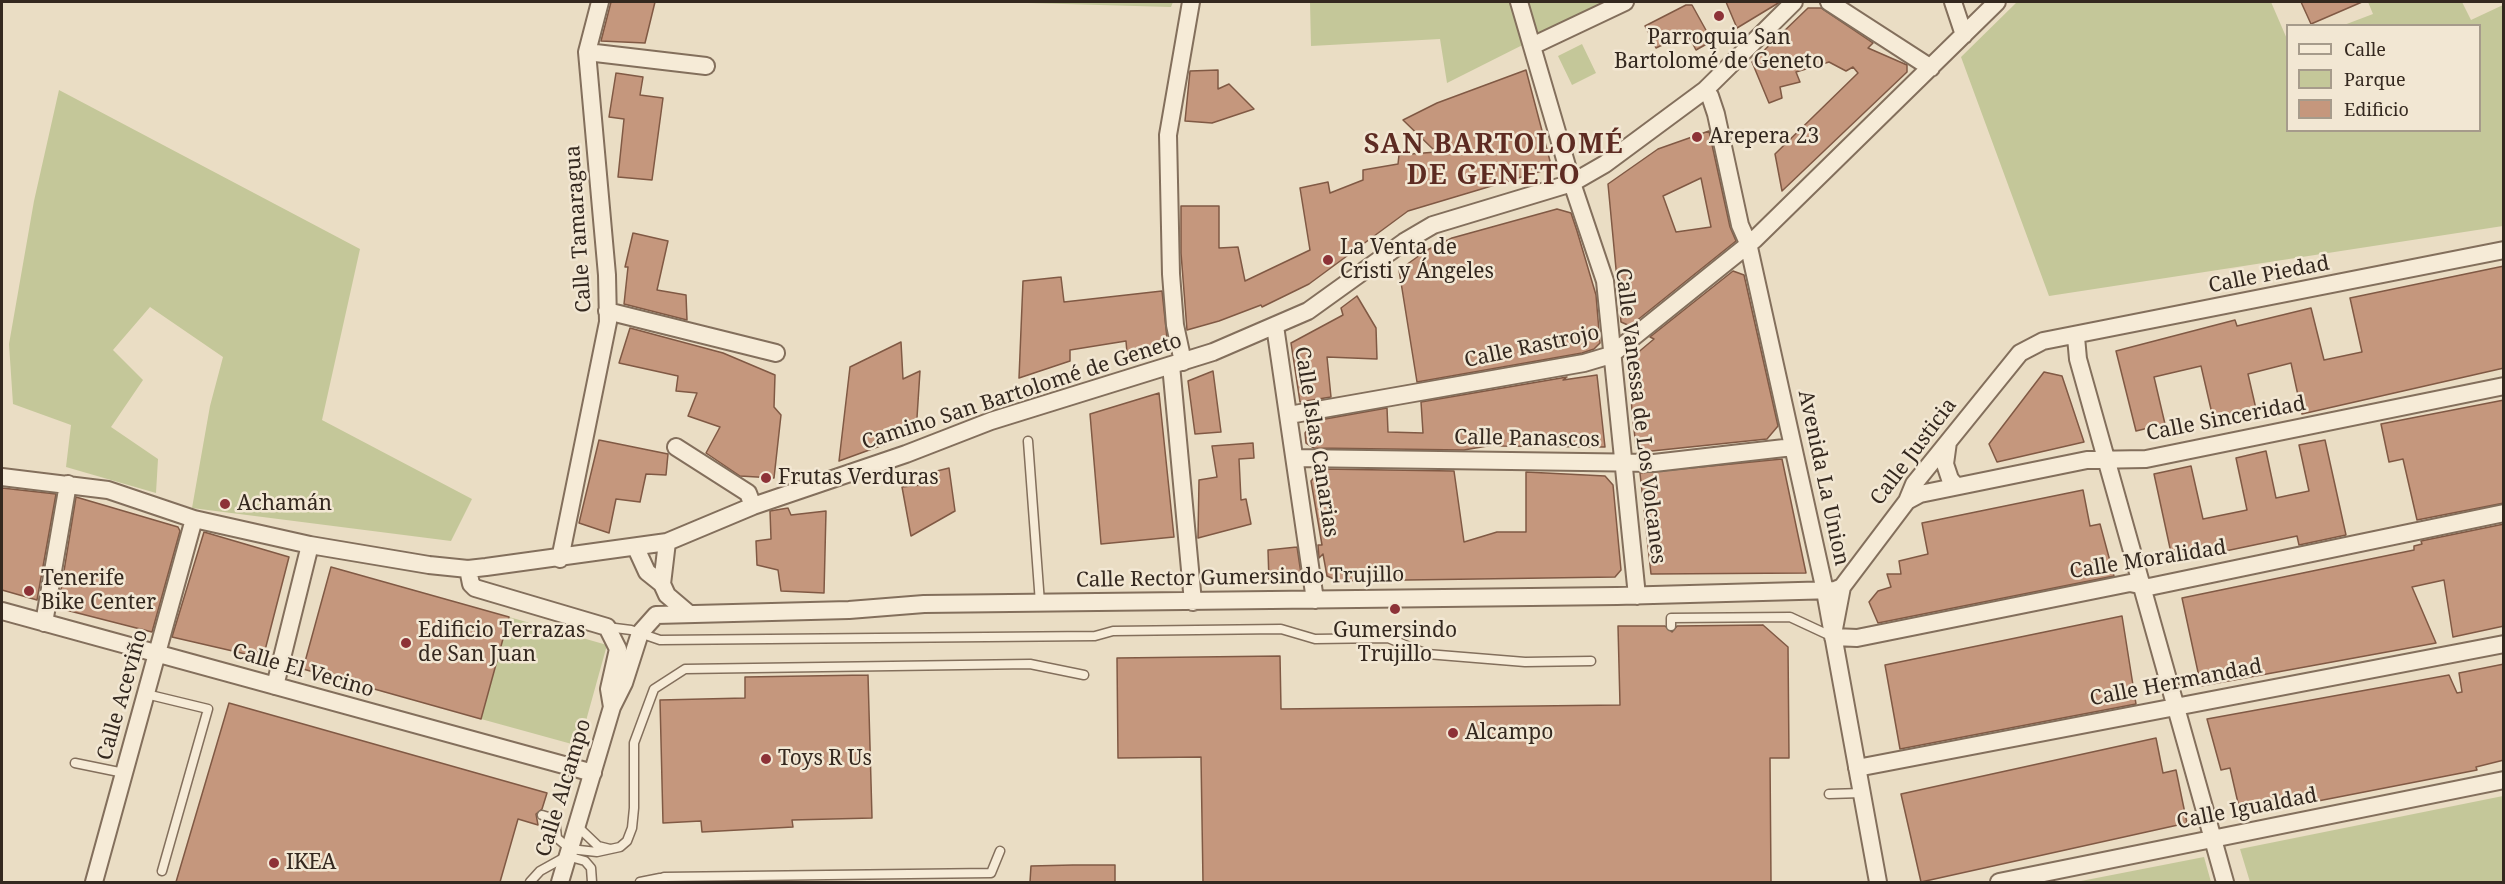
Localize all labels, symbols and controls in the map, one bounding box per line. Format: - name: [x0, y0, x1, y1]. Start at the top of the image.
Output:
- marker: Parroquia San Bartolomé de Geneto: [1712, 9, 1726, 23]
- legend: [2286, 24, 2481, 132]
- place label: Parroquia San Bartolomé de Geneto: [1614, 25, 1824, 75]
- text: Calle: [2344, 37, 2386, 61]
- text: Parque: [2344, 67, 2406, 91]
- text: Edificio: [2344, 97, 2409, 121]
- place label: Arepera 23: [1709, 124, 1819, 150]
- district label: SAN BARTOLOMÉ DE GENETO: [1364, 129, 1624, 192]
- marker: Arepera 23: [1690, 130, 1704, 144]
- street label: Calle Tamaragua: [561, 144, 597, 314]
- place label: La Venta de Cristi y Ángeles: [1340, 235, 1494, 285]
- street label: Calle Piedad: [2206, 251, 2332, 299]
- marker: La Venta de Cristi y Ángeles: [1321, 253, 1335, 267]
- street label: Calle Vanessa de Los Volcanes: [1609, 267, 1671, 565]
- street label: Calle Rastrojo: [1462, 320, 1602, 374]
- street label: Camino San Bartolomé de Geneto: [859, 328, 1185, 456]
- street label: Calle Islas Canarias: [1288, 345, 1344, 539]
- street label: Avenida La Union: [1792, 388, 1854, 568]
- street label: Calle Sinceridad: [2144, 391, 2308, 447]
- street label: Calle Justicia: [1866, 393, 1962, 511]
- street label: Calle Panascos: [1454, 425, 1600, 453]
- place label: Frutas Verduras: [778, 465, 939, 491]
- marker: Frutas Verduras: [759, 471, 773, 485]
- place label: Achamán: [237, 491, 332, 517]
- marker: Achamán: [218, 497, 232, 511]
- street label: Calle Moralidad: [2068, 535, 2228, 585]
- street label: Calle Rector Gumersindo Trujillo: [1076, 563, 1404, 593]
- place label: Tenerife Bike Center: [41, 566, 156, 616]
- marker: Tenerife Bike Center: [22, 584, 36, 598]
- marker: Gumersindo Trujillo: [1388, 602, 1402, 616]
- place label: Edificio Terrazas de San Juan: [418, 618, 586, 668]
- place label: Gumersindo Trujillo: [1333, 618, 1457, 668]
- street label: Calle Aceviño: [92, 627, 154, 763]
- marker: Edificio Terrazas de San Juan: [399, 636, 413, 650]
- street label: Calle El Vecino: [229, 639, 377, 703]
- street label: Calle Hermandad: [2088, 654, 2264, 712]
- street label: Calle Alcampo: [531, 716, 597, 860]
- place label: Alcampo: [1465, 720, 1553, 746]
- marker: Alcampo: [1446, 726, 1460, 740]
- place label: Toys R Us: [778, 746, 872, 772]
- marker: Toys R Us: [759, 752, 773, 766]
- street label: Calle Igualdad: [2175, 783, 2319, 835]
- place label: IKEA: [286, 850, 336, 876]
- marker: IKEA: [267, 856, 281, 870]

